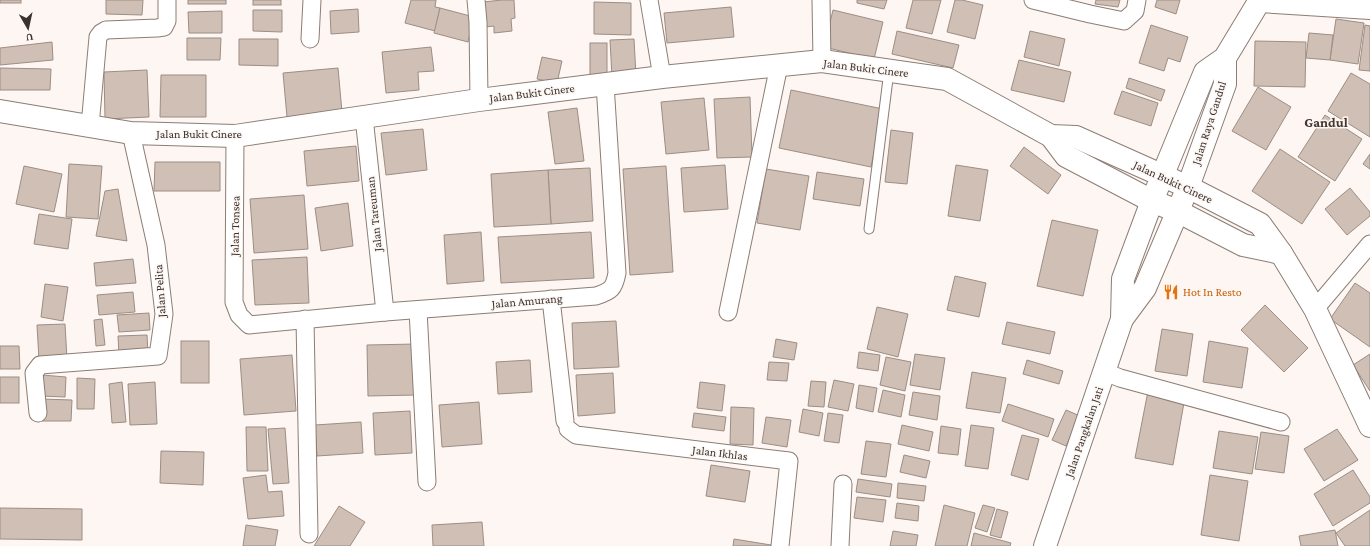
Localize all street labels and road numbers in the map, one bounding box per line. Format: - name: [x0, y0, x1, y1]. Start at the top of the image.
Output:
- street label: Jalan Bukit Cinere: [822, 56, 909, 80]
- street label: Jalan Raya Gandul: [1189, 79, 1229, 168]
- street label: Jalan Bukit Cinere: [488, 81, 575, 105]
- street label: Jalan Bukit Cinere: [155, 127, 242, 141]
- street label: Jalan Bukit Cinere: [1130, 157, 1215, 206]
- street label: Jalan Tareuman: [363, 175, 385, 253]
- street label: Jalan Tonsea: [227, 195, 243, 257]
- street label: Jalan Pelita: [151, 263, 169, 319]
- street label: Jalan Amurang: [490, 291, 563, 311]
- street label: Jalan Pangkalan Jati: [1062, 385, 1106, 480]
- street label: Jalan Ikhlas: [690, 443, 749, 463]

